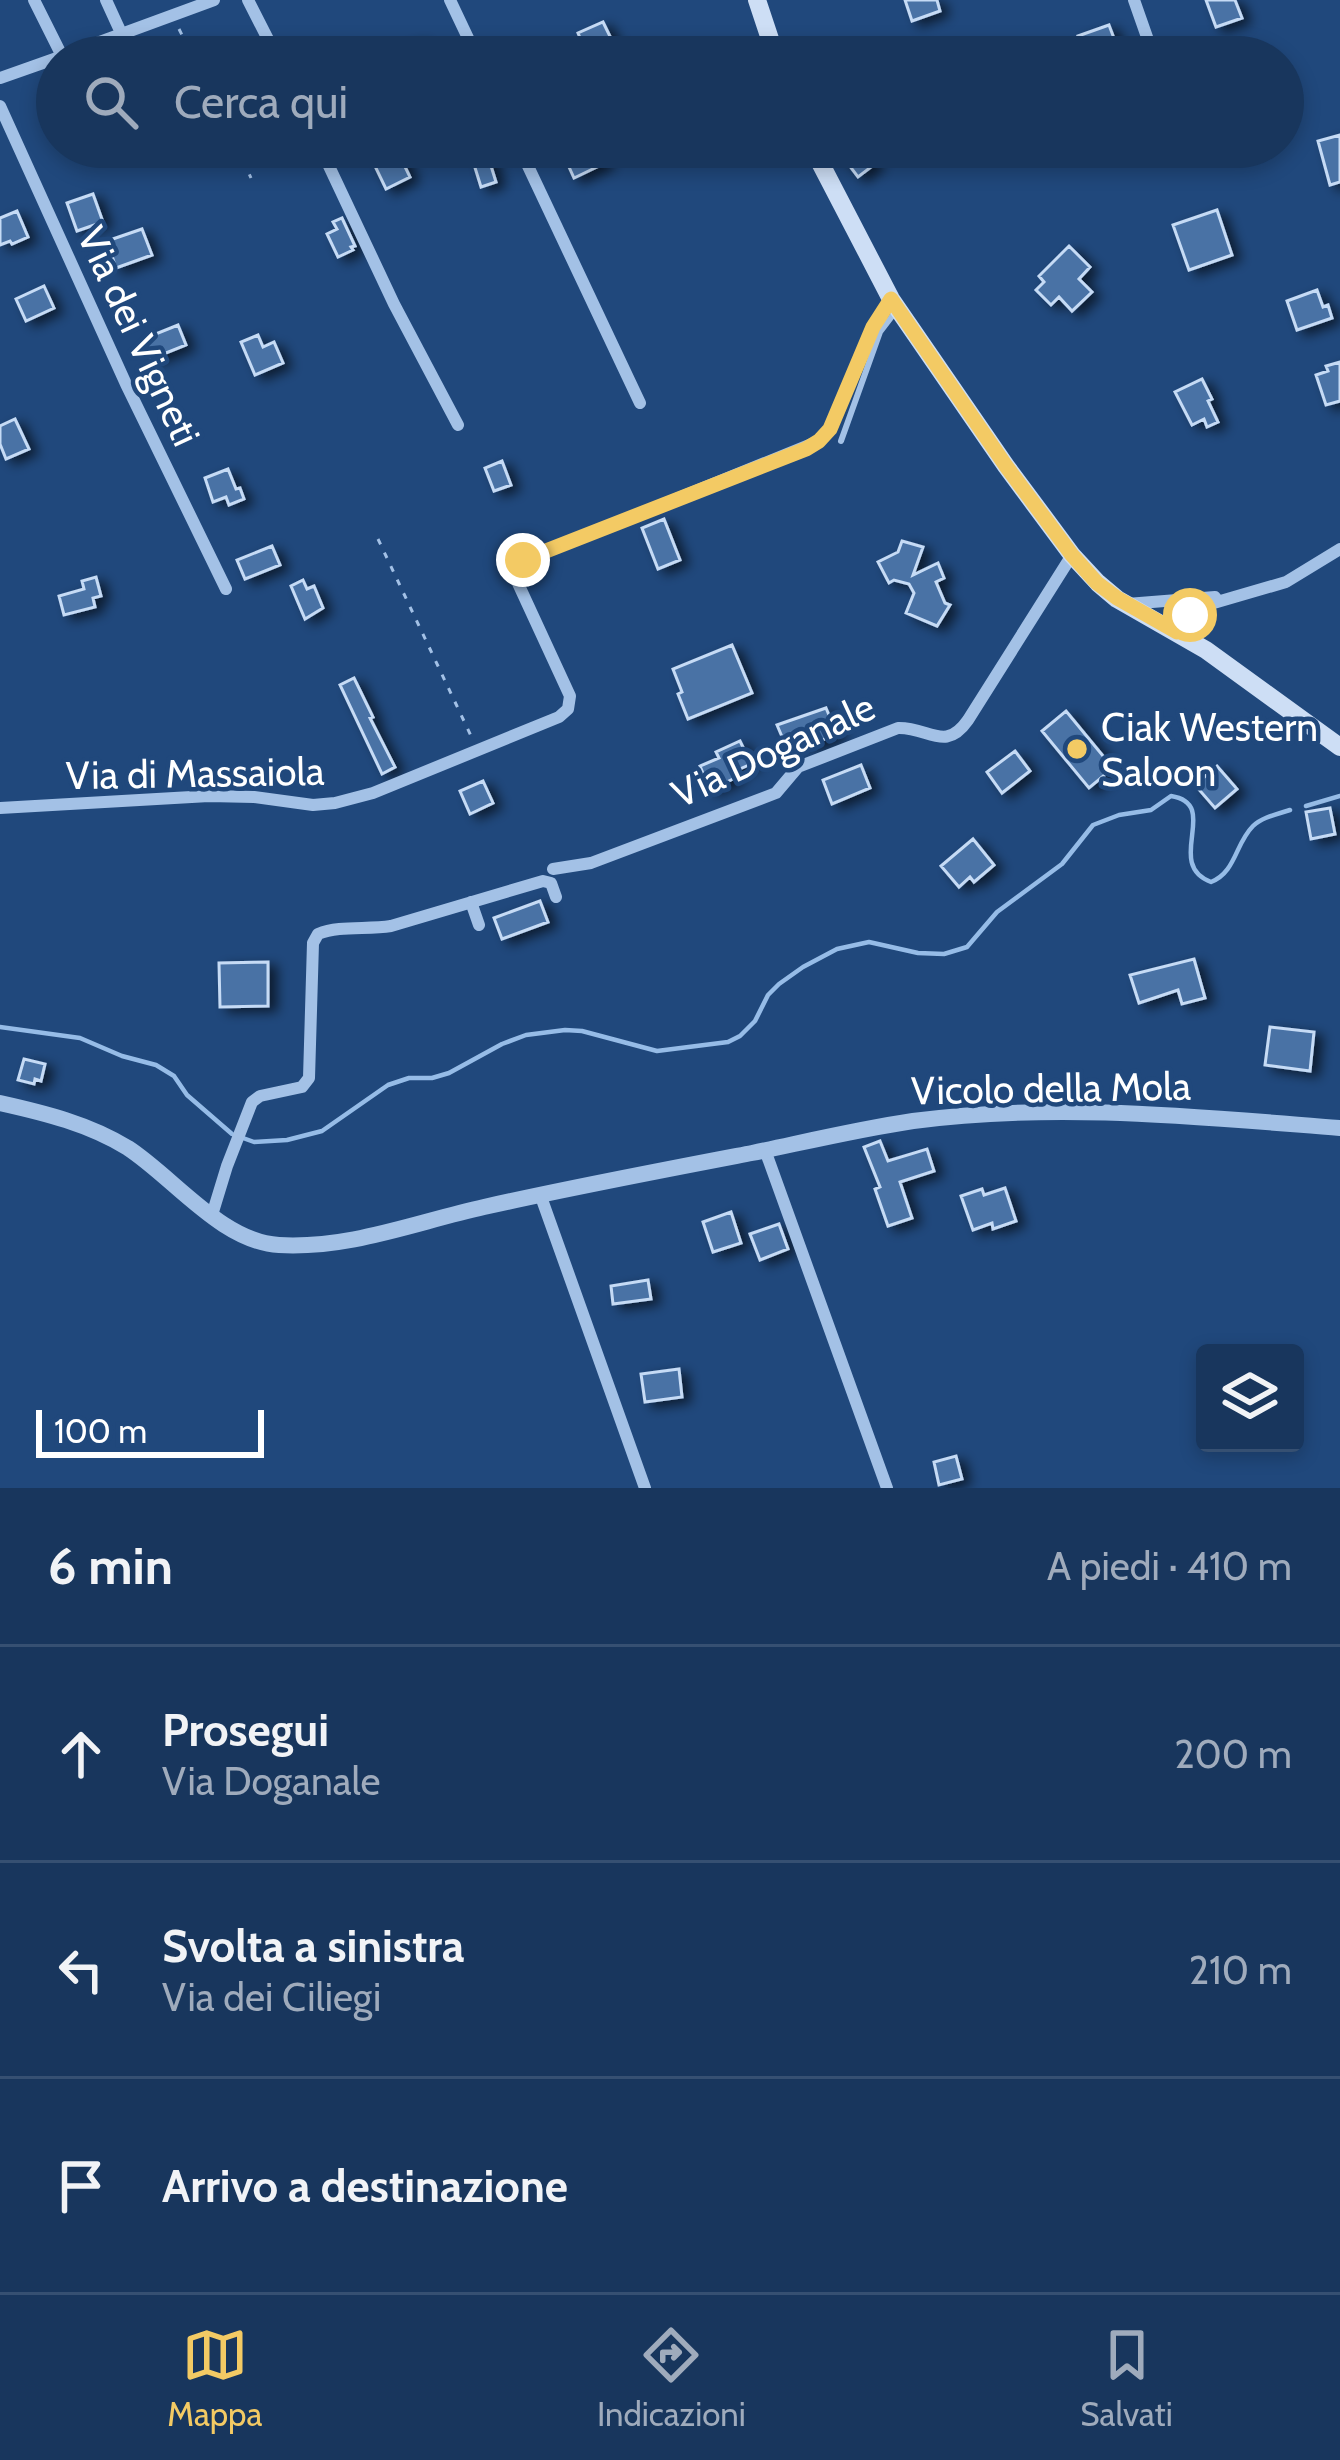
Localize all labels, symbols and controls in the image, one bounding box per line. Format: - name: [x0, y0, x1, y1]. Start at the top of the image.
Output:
- search box: [36, 36, 1304, 168]
- icon: search: [78, 69, 144, 135]
- text: Cerca qui: [174, 75, 348, 129]
- street label: Via dei Vigneti: [67, 219, 211, 453]
- route end: [496, 533, 550, 587]
- route start: [1163, 588, 1217, 642]
- street label: Via Doganale: [664, 682, 882, 818]
- place label: Ciak Western Saloon: [1101, 703, 1318, 796]
- marker: Ciak Western Saloon: [1064, 736, 1090, 762]
- street label: Via di Massaiola: [65, 747, 325, 799]
- street label: Vicolo della Mola: [911, 1062, 1192, 1114]
- map controls: [1196, 1344, 1304, 1452]
- button: layers: [1196, 1344, 1304, 1452]
- scale bar: [36, 1404, 264, 1457]
- text: 100 m: [54, 1411, 147, 1451]
- text: 6 min: [48, 1535, 173, 1597]
- text: A piedi · 410 m: [1047, 1542, 1292, 1590]
- text: Prosegui: [162, 1703, 329, 1757]
- icon: ahead: [48, 1721, 114, 1787]
- text: 200 m: [1174, 1730, 1292, 1778]
- text: Via Doganale: [162, 1757, 380, 1805]
- text: Svolta a sinistra: [162, 1919, 464, 1973]
- icon: left: [48, 1937, 114, 2003]
- text: 210 m: [1189, 1946, 1292, 1994]
- text: Via dei Ciliegi: [162, 1973, 381, 2021]
- icon: arrive: [48, 2153, 114, 2219]
- text: Arrivo a destinazione: [162, 2159, 568, 2213]
- tab: Mappa: [167, 2322, 262, 2434]
- tab: Indicazioni: [597, 2322, 746, 2434]
- tab: Salvati: [1080, 2322, 1173, 2434]

